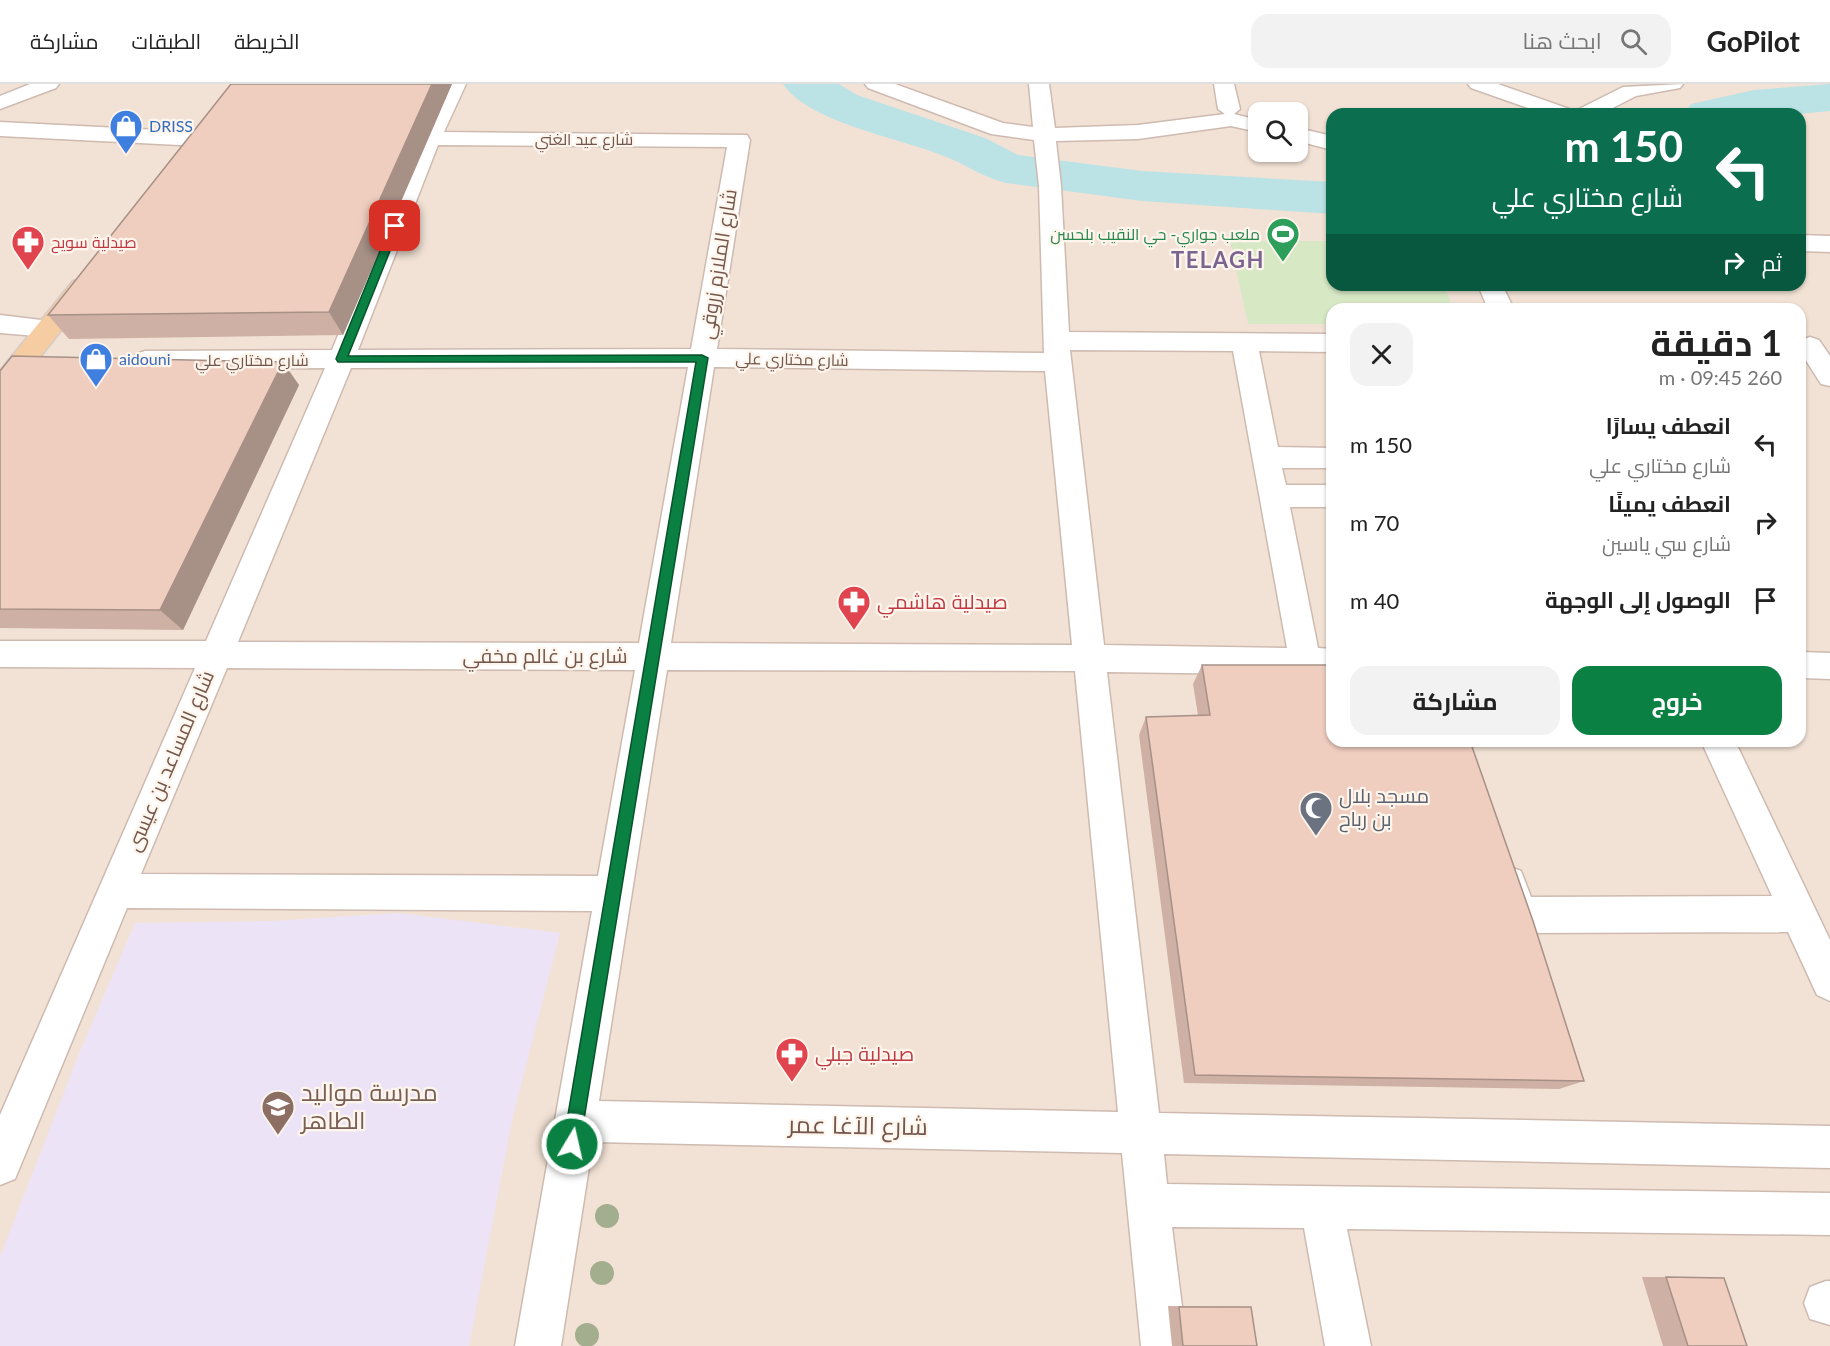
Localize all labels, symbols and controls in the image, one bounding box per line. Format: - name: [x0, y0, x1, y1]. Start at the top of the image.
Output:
- search box: [1251, 14, 1671, 68]
- text: GoPilot: [1707, 24, 1800, 58]
- icon: search: [1617, 25, 1650, 58]
- text: ابحث هنا: [1522, 27, 1602, 54]
- text: مشاركة: [30, 28, 99, 53]
- text: الطبقات: [132, 28, 201, 53]
- text: الخريطة: [234, 28, 300, 53]
- map controls: [1248, 102, 1308, 162]
- button: search: [1248, 102, 1308, 162]
- shop icon: DRISS: [108, 108, 144, 155]
- place label: DRISS: [149, 116, 193, 135]
- text: 150 m: [1565, 121, 1683, 171]
- street label: شارع عيد الغني: [535, 129, 633, 153]
- icon: left: [1704, 132, 1782, 210]
- text: شارع مختاري علي: [1492, 180, 1683, 213]
- street label: شارع الملازم زروقي: [693, 187, 746, 341]
- pin: [369, 200, 420, 251]
- icon: arrive: [378, 209, 411, 242]
- sports icon: ملعب جواري- حي النقيب بلحسن: [1265, 216, 1301, 263]
- pharmacy icon: صيدلية سويح: [10, 224, 46, 271]
- place label: ملعب جواري- حي النقيب بلحسن: [1050, 224, 1260, 248]
- place label: صيدلية سويح: [51, 232, 137, 254]
- district label: TELAGH: [1171, 246, 1265, 273]
- icon: right: [1717, 246, 1750, 279]
- text: ثم: [1762, 249, 1782, 276]
- text: 1 دقيقة: [1651, 320, 1782, 364]
- button: close: [1350, 323, 1413, 386]
- shop icon: aidouni: [78, 341, 114, 388]
- street label: شارع مختاري علي: [735, 348, 849, 374]
- place label: aidouni: [119, 349, 171, 368]
- street label: شارع مختاري علي: [195, 350, 309, 374]
- text: 260 m · 09:45: [1659, 365, 1782, 389]
- text: انعطف يسارًا: [1606, 412, 1731, 439]
- icon: left: [1749, 428, 1782, 461]
- text: 150 m: [1350, 431, 1412, 458]
- text: شارع مختاري علي: [1589, 453, 1731, 477]
- text: انعطف يمينًا: [1608, 490, 1731, 517]
- icon: right: [1749, 506, 1782, 539]
- text: 70 m: [1350, 509, 1399, 536]
- text: شارع سي ياسين: [1602, 531, 1731, 555]
- pharmacy icon: صيدلية هاشمي: [836, 584, 872, 631]
- icon: arrive: [1749, 584, 1782, 617]
- text: الوصول إلى الوجهة: [1545, 586, 1731, 613]
- text: 40 m: [1350, 587, 1399, 614]
- place label: صيدلية هاشمي: [877, 589, 1008, 618]
- street label: شارع بن غالم مخفي: [462, 643, 628, 672]
- button: مشاركة: [1350, 666, 1560, 735]
- button: خروج: [1572, 666, 1782, 735]
- street label: شارع المساعد بن عيسى: [120, 667, 221, 856]
- place label: مسجد بلال بن رباح: [1339, 783, 1429, 833]
- mosque icon: مسجد بلال بن رباح: [1298, 790, 1334, 837]
- pharmacy icon: صيدلية جبلي: [774, 1036, 810, 1083]
- place label: صيدلية جبلي: [815, 1041, 914, 1070]
- place label: مدرسة مواليد الطاهر: [299, 1077, 438, 1134]
- school or university icon: مدرسة مواليد الطاهر: [260, 1089, 296, 1136]
- street label: شارع الآغا عمر: [786, 1109, 928, 1143]
- position arrow: [540, 1112, 604, 1176]

